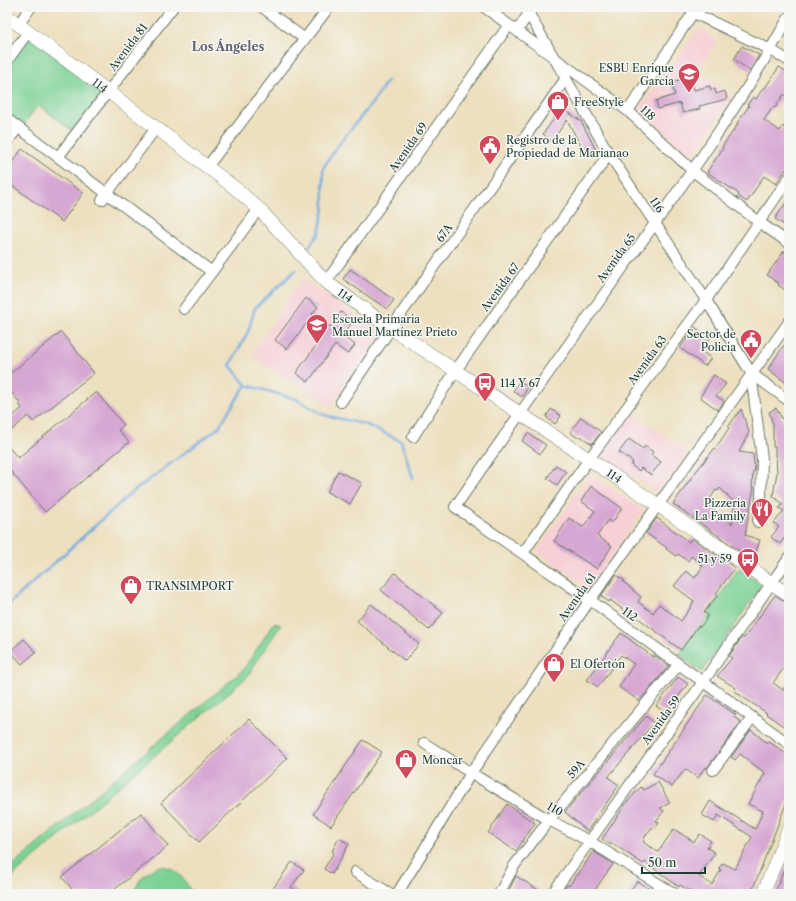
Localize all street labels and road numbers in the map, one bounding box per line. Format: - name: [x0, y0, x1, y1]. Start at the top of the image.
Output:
- street label: Avenida 81: [105, 20, 151, 74]
- street label: 114: [90, 75, 110, 96]
- street label: 118: [637, 102, 659, 124]
- street label: Avenida 69: [385, 119, 430, 175]
- street label: 116: [647, 195, 667, 216]
- street label: 67A: [433, 220, 456, 245]
- street label: Avenida 65: [593, 231, 638, 286]
- street label: Avenida 67: [477, 260, 523, 315]
- street label: 114: [335, 285, 356, 306]
- street label: Avenida 63: [624, 333, 670, 388]
- street label: 114: [604, 466, 625, 486]
- street label: Avenida 61: [555, 570, 599, 625]
- street label: 112: [620, 604, 640, 624]
- street label: Avenida 59: [638, 693, 683, 748]
- street label: 59A: [564, 756, 588, 781]
- street label: 110: [544, 799, 566, 819]

